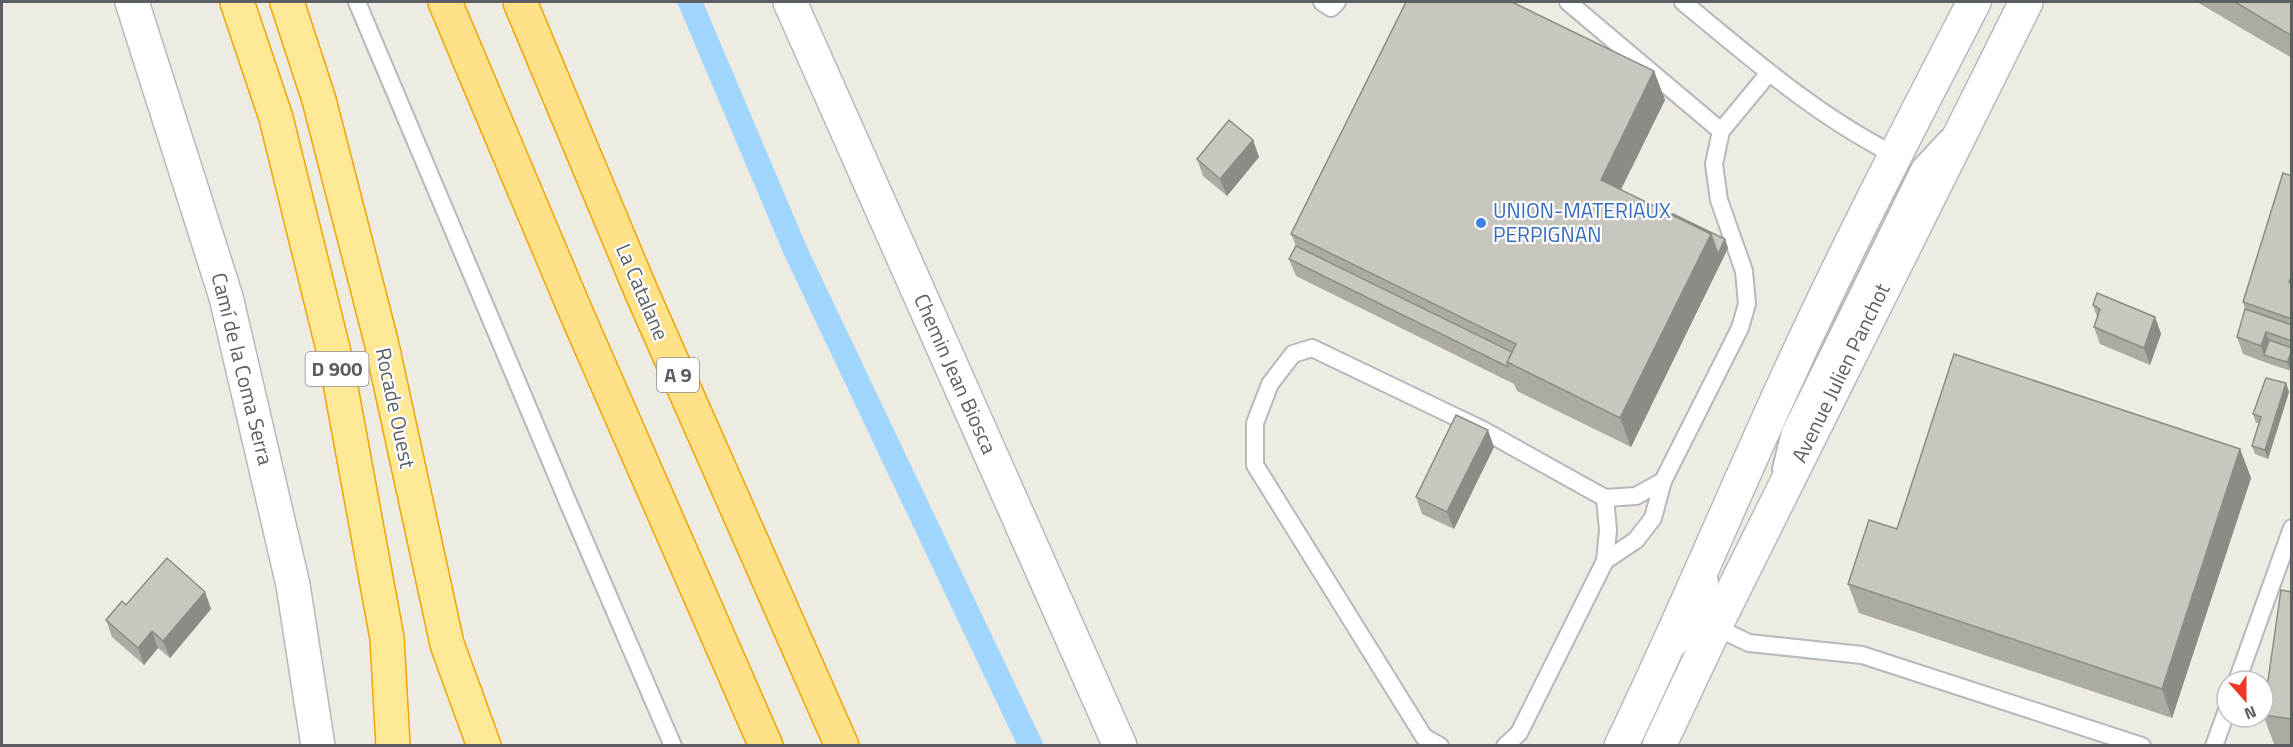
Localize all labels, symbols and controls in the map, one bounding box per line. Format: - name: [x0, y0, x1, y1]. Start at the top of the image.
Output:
- place label: UNION-MATERIAUX PERPIGNAN: [1493, 194, 1671, 250]
- marker: UNION-MATERIAUX PERPIGNAN: [1474, 216, 1488, 230]
- street label: La Catalane: [608, 238, 678, 345]
- street label: Camí de la Coma Serra: [204, 269, 282, 469]
- street label: Avenue Julien Panchot: [1783, 277, 1898, 468]
- street label: Chemin Jean Biosca: [906, 288, 1006, 459]
- street label: Rocade Ouest: [368, 345, 425, 472]
- road number: D 900: [306, 352, 368, 386]
- road number: A 9: [657, 358, 699, 392]
- north arrow: [2215, 669, 2275, 729]
- text: N: [2241, 700, 2260, 726]

